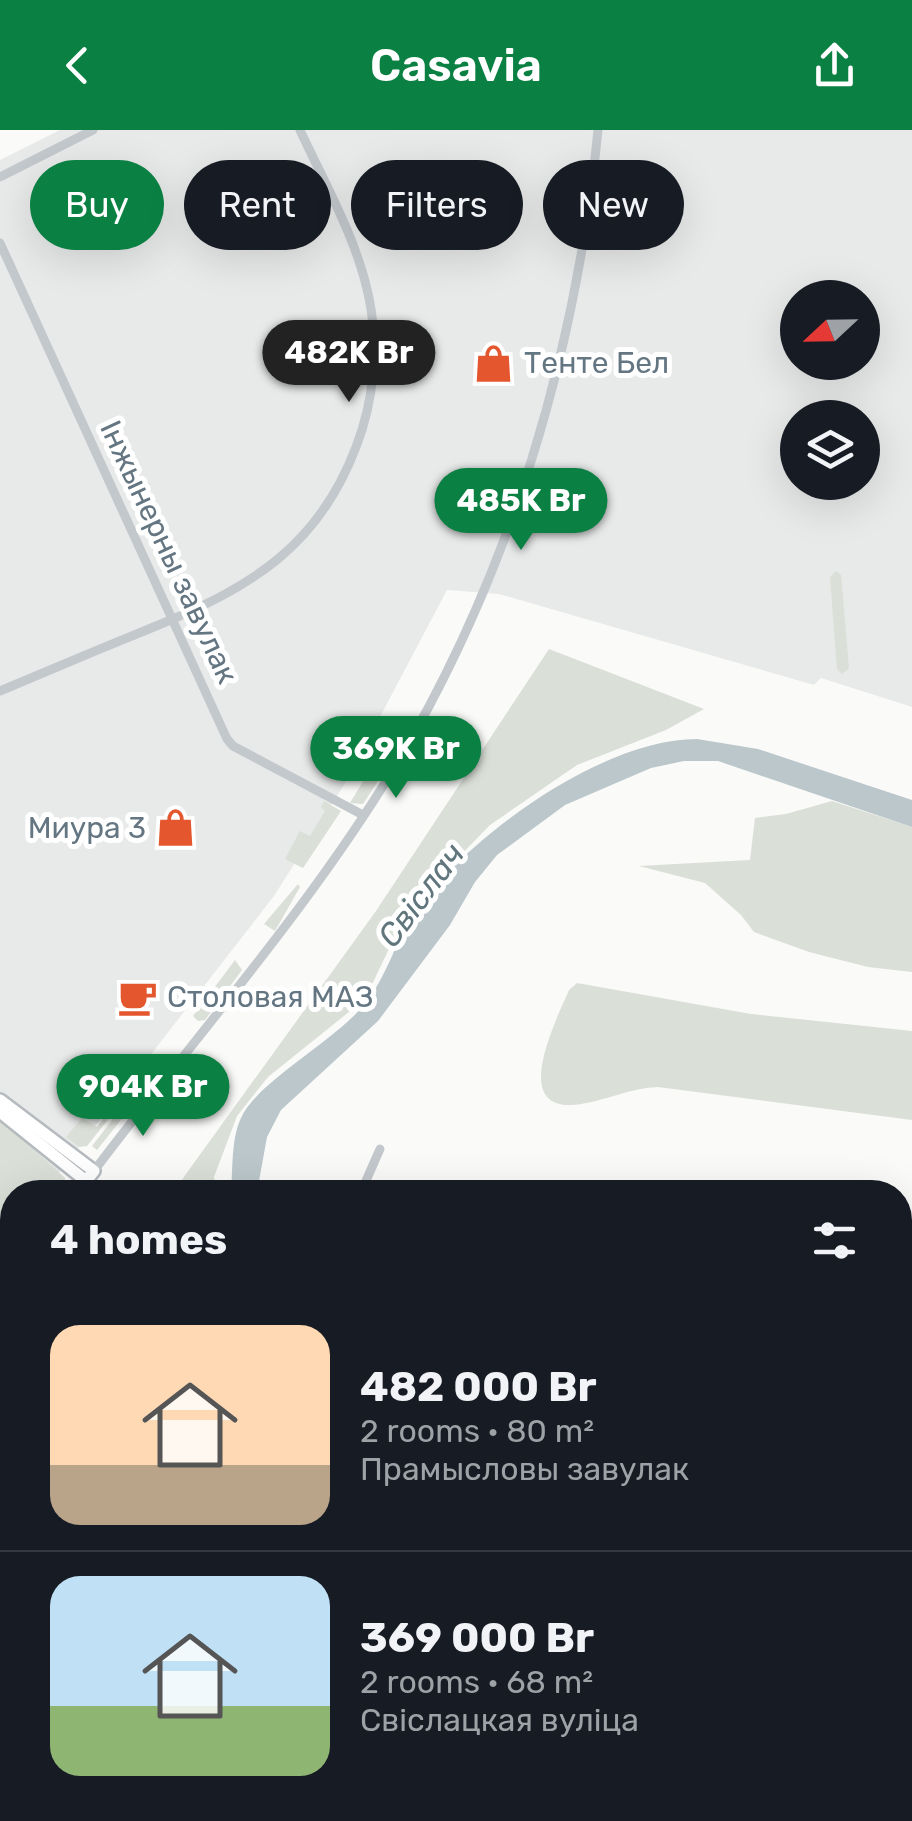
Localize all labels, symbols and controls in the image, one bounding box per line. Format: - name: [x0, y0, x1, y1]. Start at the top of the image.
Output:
- icon: back: [50, 38, 105, 93]
- icon: share: [807, 38, 862, 93]
- text: Casavia: [370, 39, 542, 92]
- chip: Buy: [30, 160, 164, 250]
- chip: Rent: [184, 160, 331, 250]
- chip: Filters: [351, 160, 523, 250]
- chip: New: [543, 160, 684, 250]
- north arrow: [780, 280, 880, 380]
- map controls: [780, 280, 880, 500]
- pin: 482K Br: [257, 320, 441, 405]
- text: 482K Br: [284, 333, 414, 371]
- shop icon: Тенте Бел: [473, 342, 515, 384]
- place label: Тенте Бел: [524, 345, 669, 381]
- button: layers: [780, 400, 880, 500]
- street label: Інжынерны завулак: [92, 415, 246, 689]
- pin: 485K Br: [429, 468, 613, 553]
- text: 485K Br: [456, 481, 586, 519]
- pin: 369K Br: [304, 716, 488, 801]
- text: 369K Br: [332, 729, 460, 767]
- shop icon: Миура 3: [155, 807, 197, 849]
- place label: Миура 3: [28, 810, 146, 846]
- water label: Свіслач: [370, 836, 472, 954]
- cafe icon: Столовая МАЗ: [116, 976, 158, 1018]
- place label: Столовая МАЗ: [167, 979, 374, 1015]
- pin: 904K Br: [51, 1054, 235, 1139]
- text: 904K Br: [78, 1067, 208, 1105]
- icon: filters: [807, 1213, 862, 1268]
- text: 4 homes: [50, 1215, 227, 1265]
- text: 482 000 Br: [360, 1362, 597, 1412]
- icon: home: [130, 1365, 250, 1485]
- text: 2 rooms · 80 m²: [360, 1412, 594, 1450]
- text: Прамысловы завулак: [360, 1450, 689, 1488]
- text: 369 000 Br: [360, 1613, 594, 1663]
- icon: home: [130, 1616, 250, 1736]
- text: 2 rooms · 68 m²: [360, 1663, 593, 1701]
- text: Свіслацкая вуліца: [360, 1701, 639, 1739]

